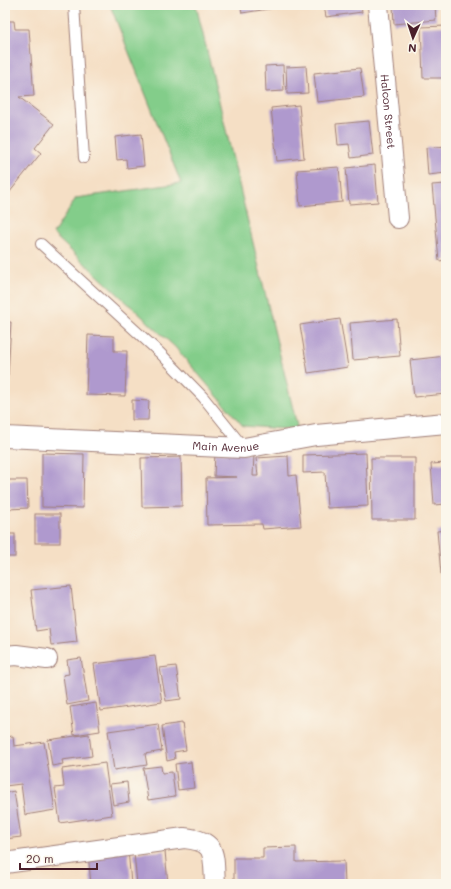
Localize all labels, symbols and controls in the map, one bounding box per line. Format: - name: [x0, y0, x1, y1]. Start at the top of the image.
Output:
- north arrow: [393, 18, 433, 58]
- text: N: [408, 41, 417, 56]
- street label: Halcon Street: [378, 73, 399, 150]
- street label: Main Avenue: [192, 437, 260, 455]
- scale bar: [20, 845, 97, 871]
- text: 20 m: [26, 850, 54, 866]

